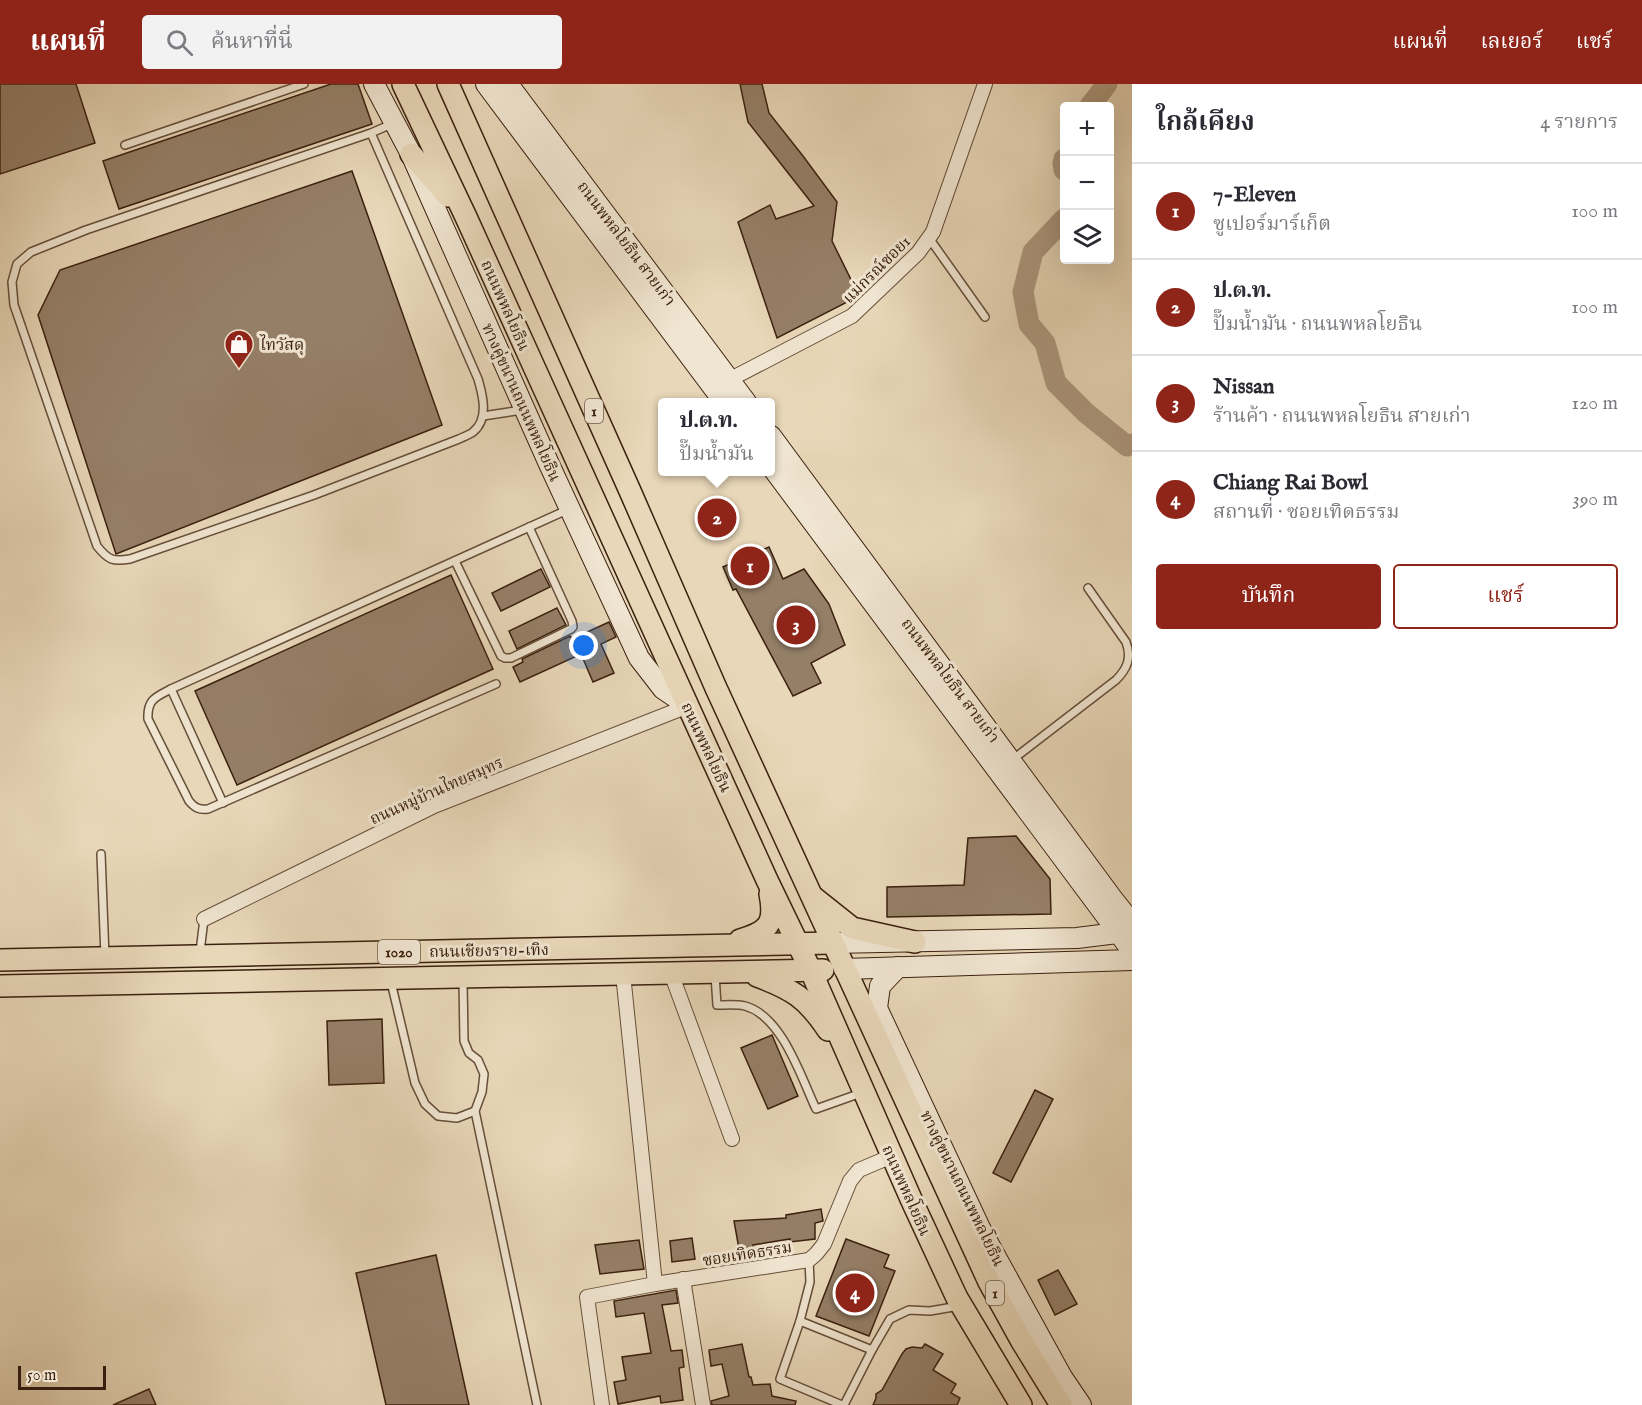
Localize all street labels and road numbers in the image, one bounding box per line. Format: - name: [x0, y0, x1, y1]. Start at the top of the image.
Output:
- street label: ถนนพหลโยธิน สายเก่า: [572, 177, 680, 311]
- street label: แม่กรณ์ซอย1: [839, 232, 916, 309]
- street label: ถนนพหลโยธิน: [475, 256, 535, 354]
- street label: ทางคู่ขนานถนนพหลโยธิน: [476, 320, 566, 485]
- road number: 1: [585, 399, 603, 423]
- street label: ถนนพหลโยธิน สายเก่า: [896, 614, 1004, 748]
- street label: ถนนพหลโยธิน: [676, 699, 737, 796]
- street label: ถนนหมู่บ้านไทยสมุทร: [366, 752, 507, 830]
- road number: 1020: [378, 940, 420, 964]
- street label: ถนนเชียงราย-เทิง: [429, 941, 549, 963]
- street label: ทางคู่ขนานถนนพหลโยธิน: [915, 1107, 1010, 1270]
- street label: ถนนพหลโยธิน: [876, 1141, 936, 1239]
- street label: ซอยเทิดธรรม: [701, 1238, 793, 1272]
- road number: 1: [986, 1281, 1004, 1305]

